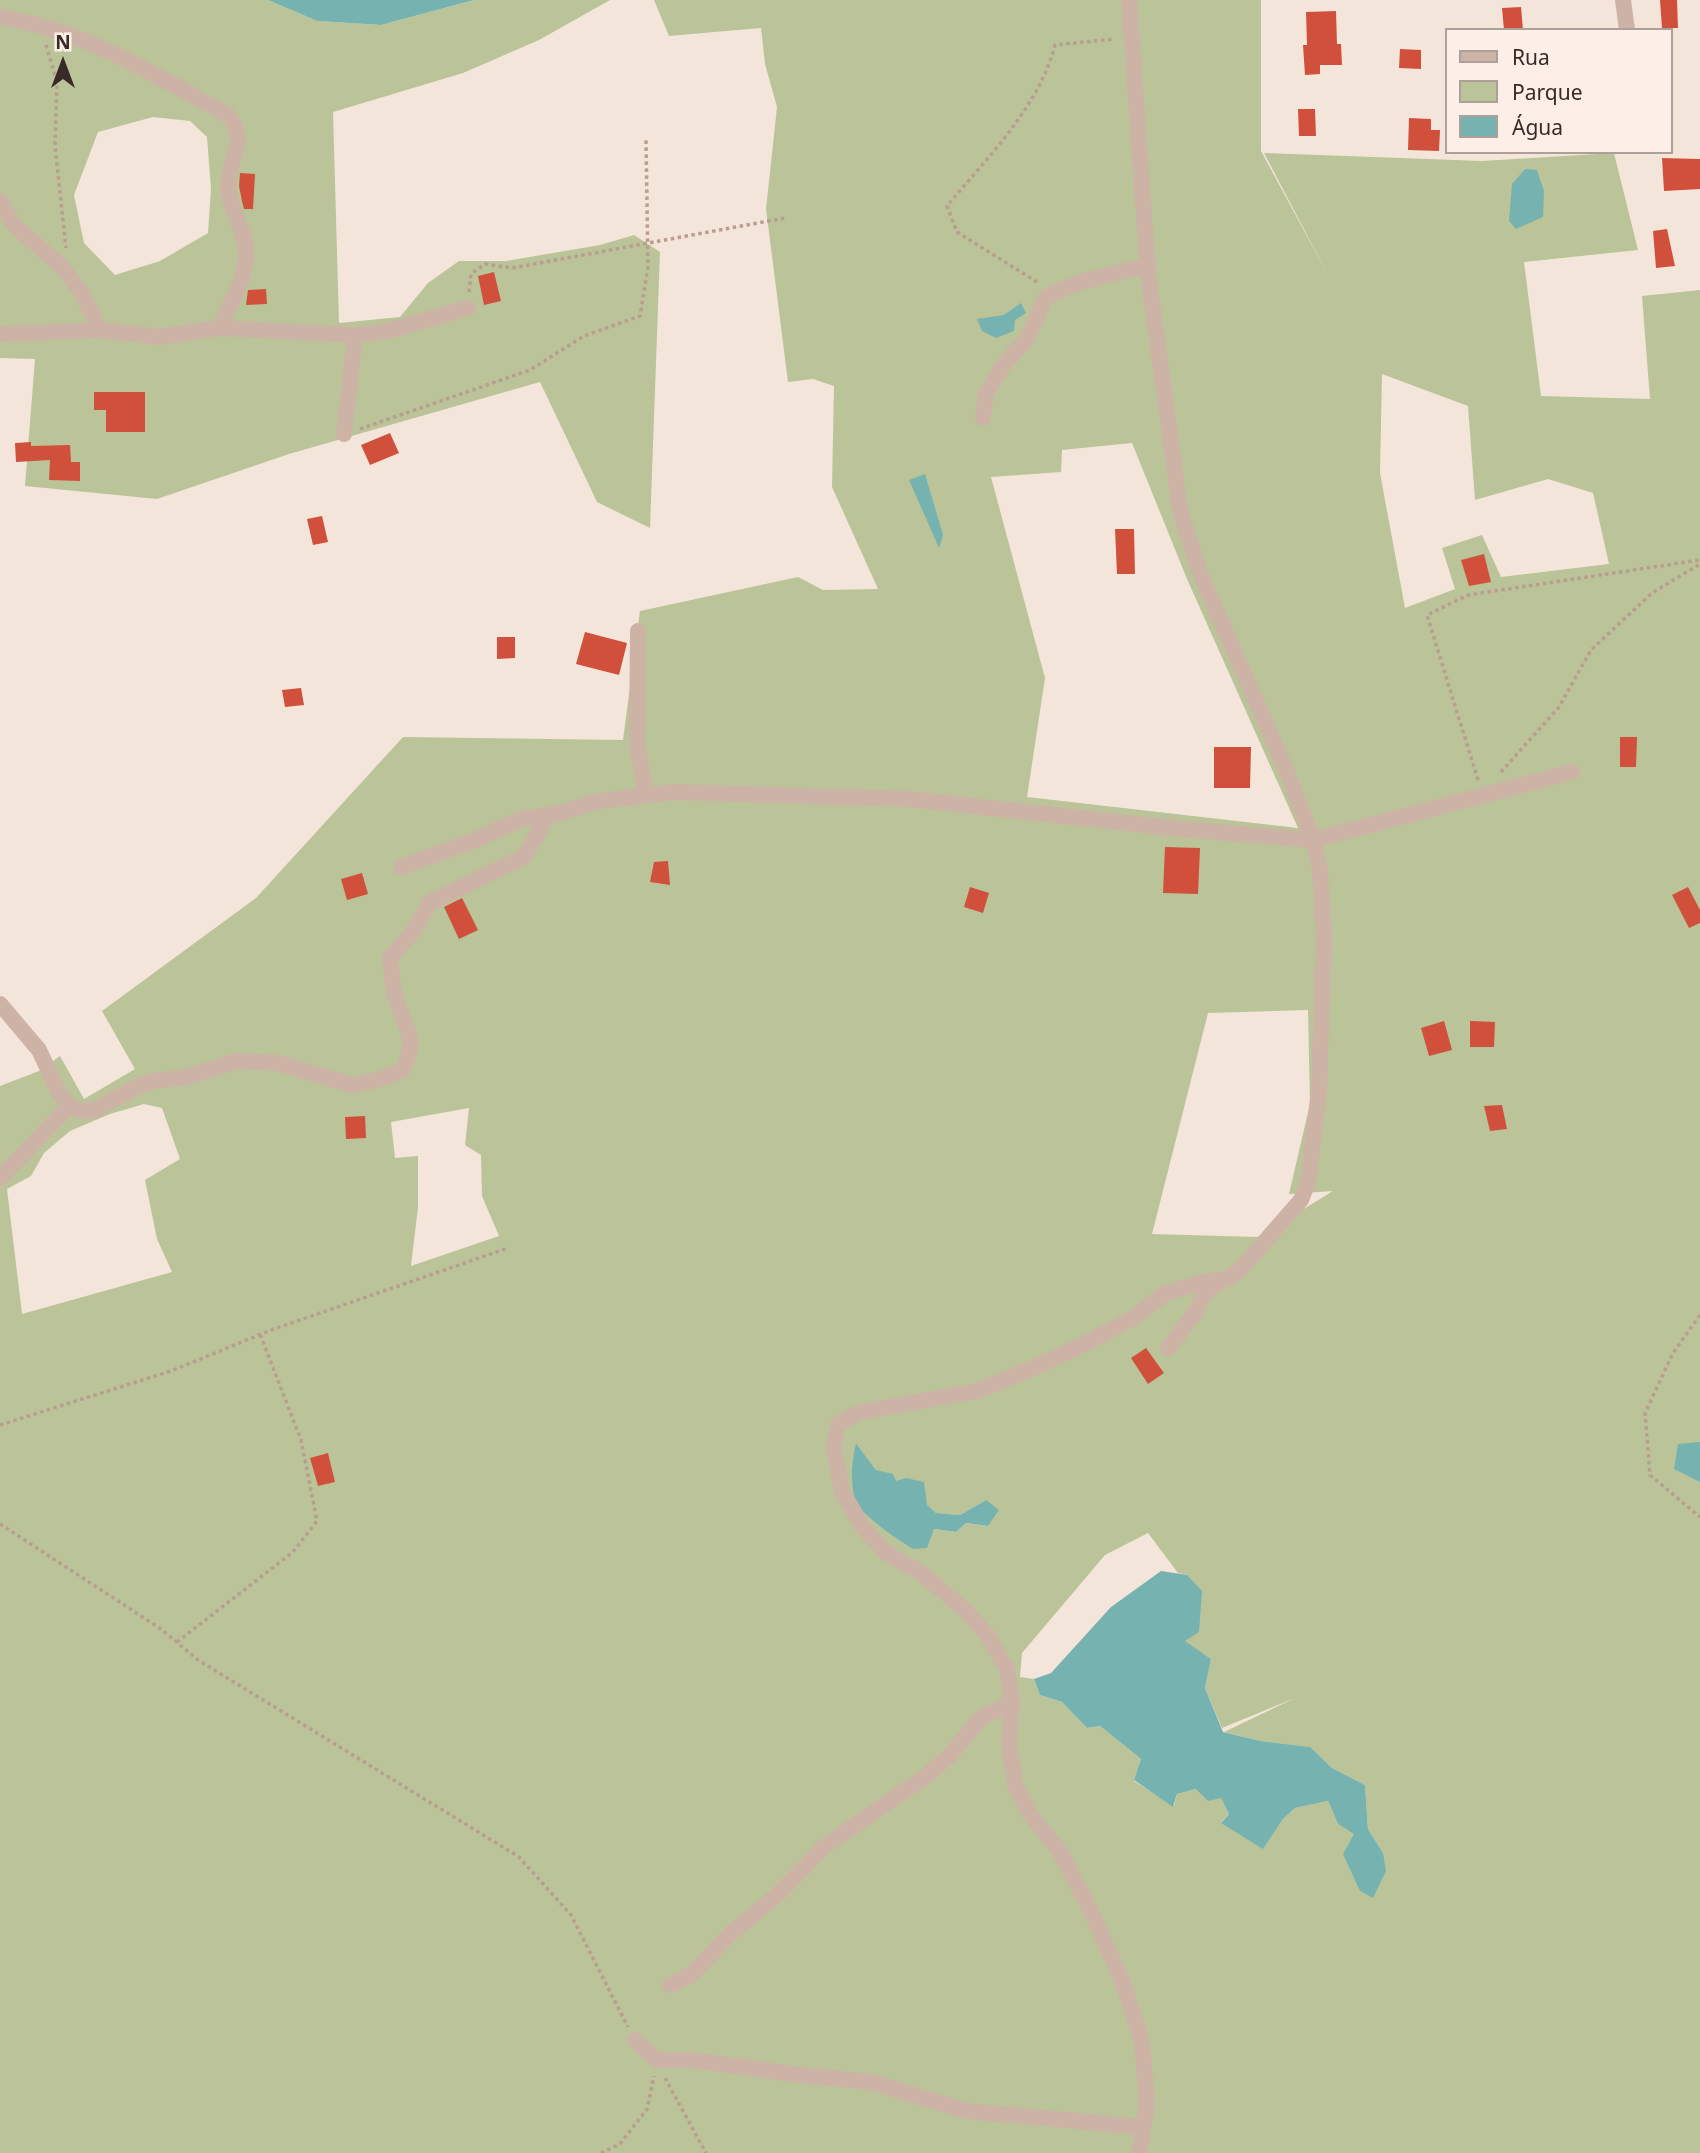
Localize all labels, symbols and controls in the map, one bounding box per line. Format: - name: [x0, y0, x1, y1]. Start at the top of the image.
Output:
- north arrow: [28, 28, 98, 98]
- legend: [1444, 28, 1672, 154]
- text: N: [55, 29, 71, 55]
- text: Rua: [1512, 43, 1550, 71]
- text: Parque: [1512, 78, 1582, 106]
- text: Água: [1512, 113, 1563, 141]

